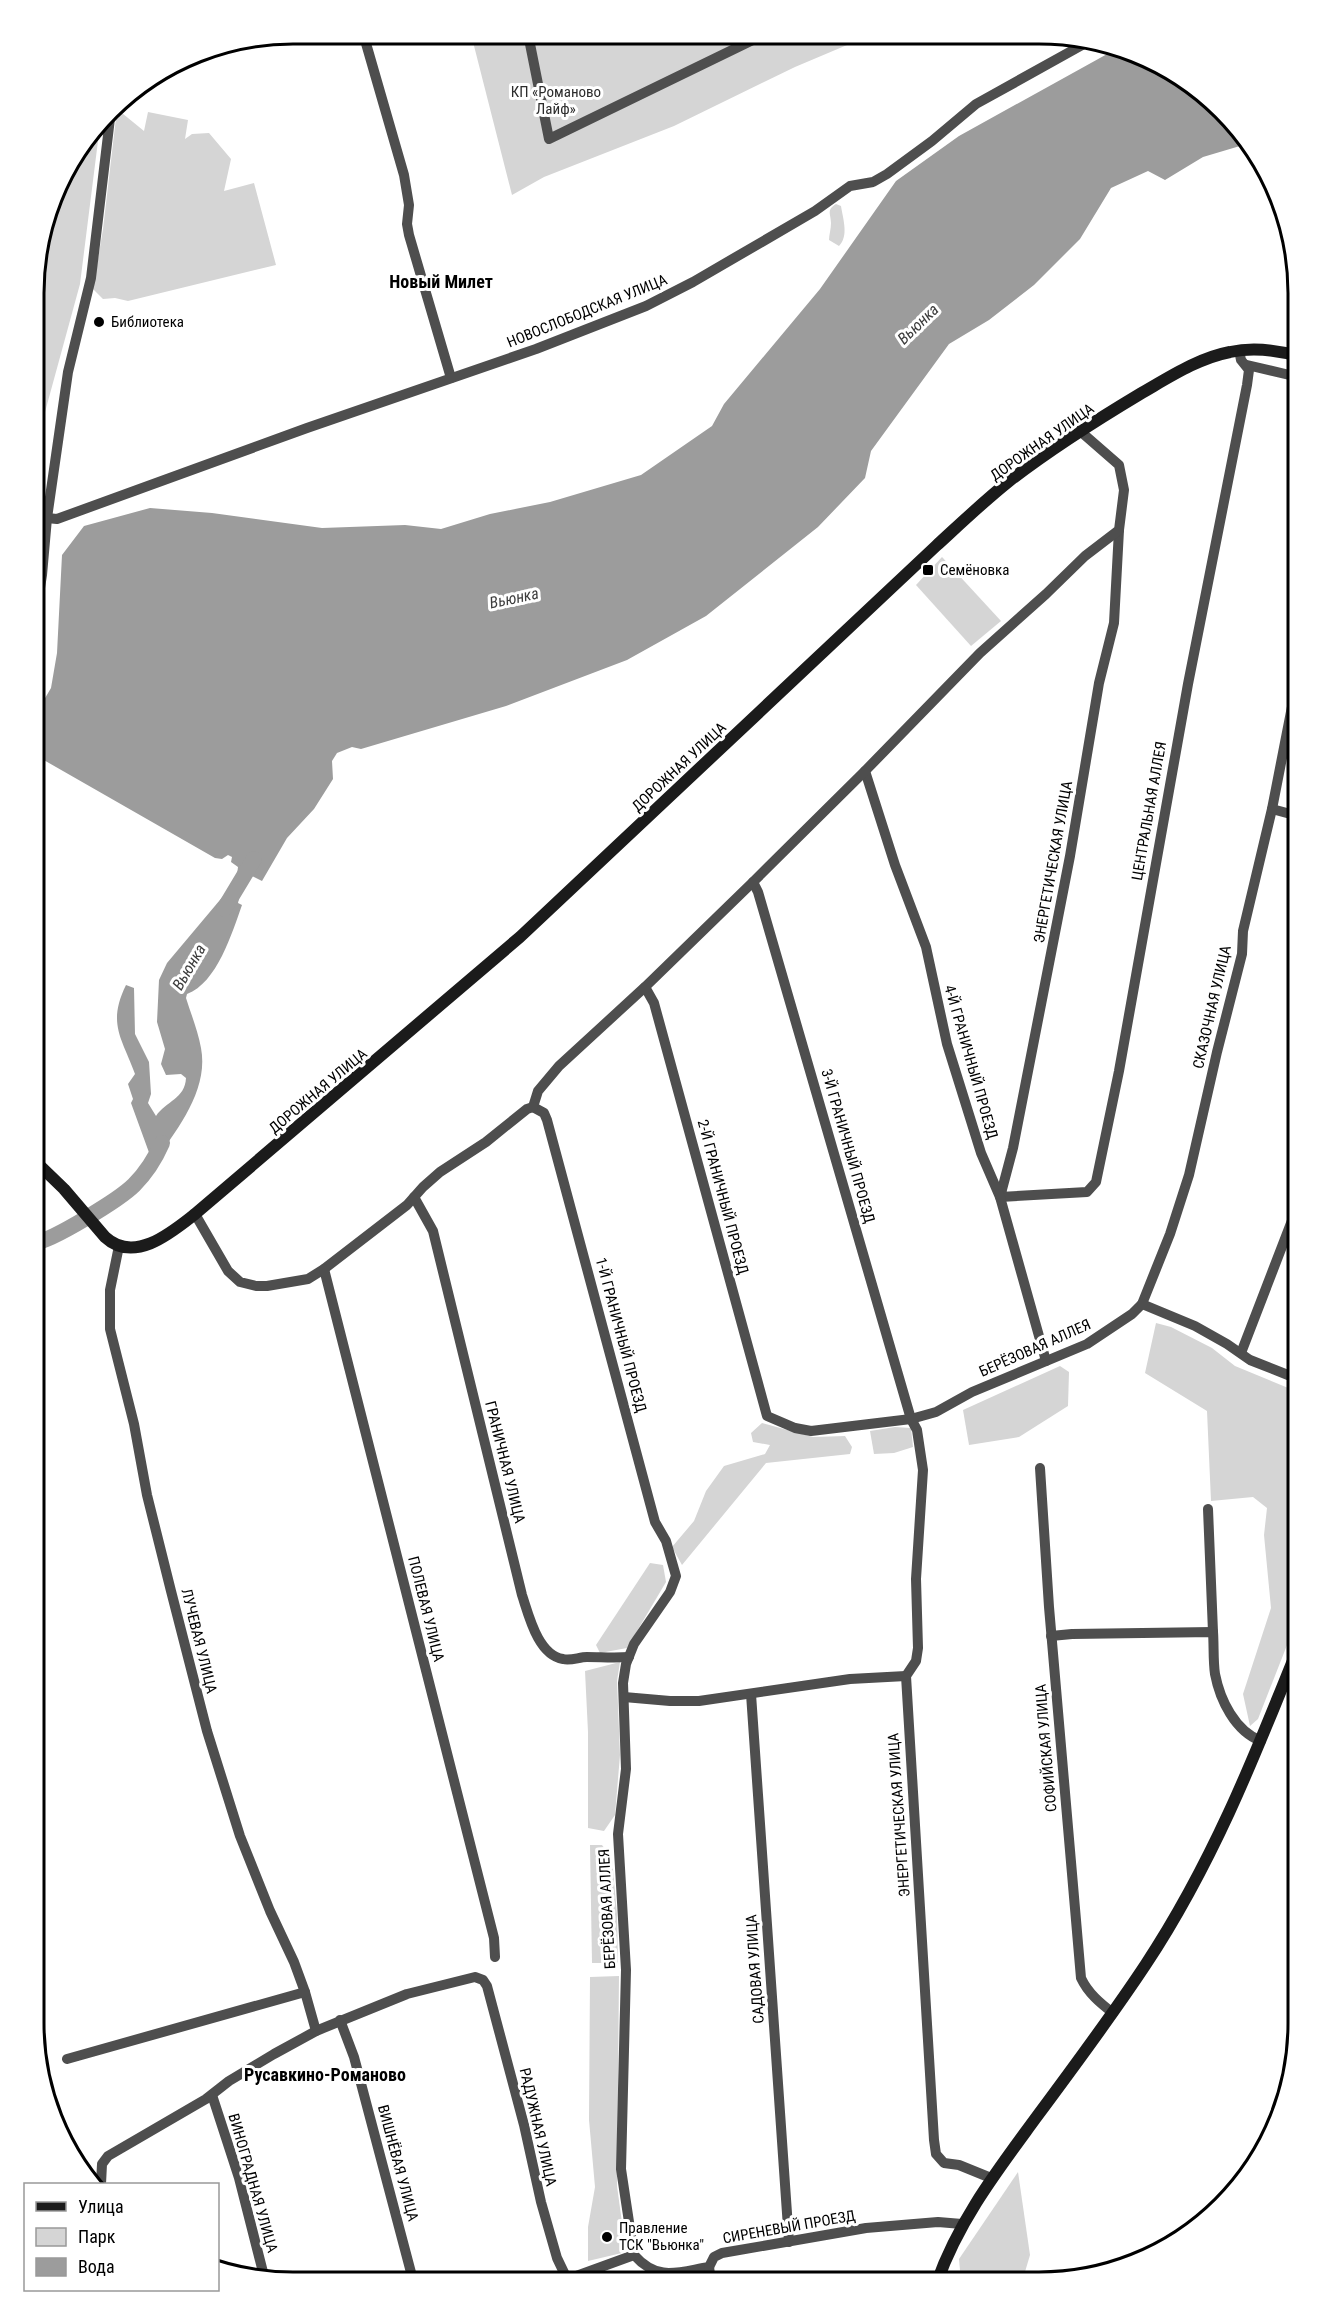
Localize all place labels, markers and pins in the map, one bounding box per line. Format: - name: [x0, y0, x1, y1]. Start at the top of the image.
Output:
- place label: Библиотека: [111, 313, 184, 331]
- marker: Библиотека: [92, 315, 106, 329]
- place label: Семёновка: [940, 561, 1009, 579]
- marker: Семёновка: [921, 563, 935, 577]
- place label: Правление ТСК "Вьюнка": [619, 2219, 704, 2254]
- marker: Правление ТСК "Вьюнка": [600, 2230, 614, 2244]

